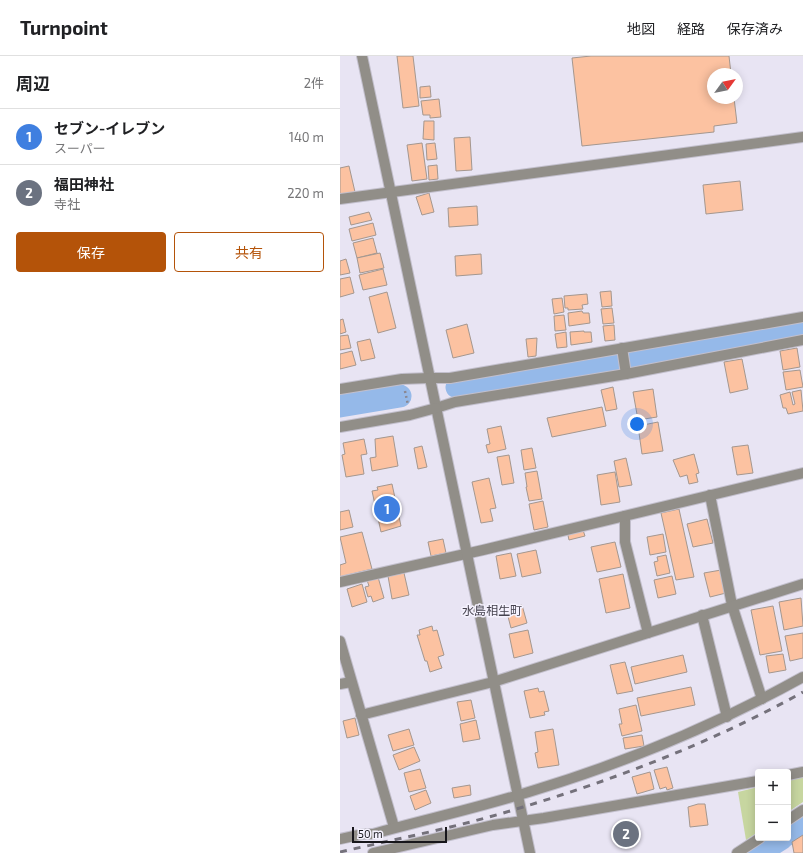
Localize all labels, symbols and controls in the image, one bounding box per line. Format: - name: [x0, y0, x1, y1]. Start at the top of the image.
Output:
- text: Turnpoint: [20, 16, 108, 39]
- text: 地図: [627, 20, 655, 37]
- text: 経路: [677, 20, 705, 37]
- text: 保存済み: [727, 20, 783, 37]
- north arrow: [707, 68, 743, 104]
- text: 周辺: [16, 73, 50, 93]
- text: 2件: [304, 75, 324, 91]
- text: セブン-イレブン: [54, 119, 165, 137]
- text: 1: [26, 129, 32, 145]
- text: 140 m: [289, 129, 324, 145]
- text: スーパー: [54, 140, 106, 156]
- text: 福田神社: [54, 175, 114, 193]
- text: 2: [25, 185, 33, 201]
- text: 220 m: [287, 185, 324, 201]
- text: 寺社: [54, 196, 80, 212]
- button: 保存: [16, 232, 166, 272]
- button: 共有: [174, 232, 324, 272]
- your location: [627, 414, 647, 434]
- pin: 1: [374, 494, 400, 524]
- district label: 水島相生町: [462, 603, 522, 617]
- map controls: [755, 769, 791, 841]
- button: +: [755, 769, 791, 805]
- button: −: [755, 805, 791, 841]
- pin: 2: [613, 819, 639, 849]
- scale bar: [352, 825, 447, 844]
- text: 50 m: [358, 827, 383, 840]

